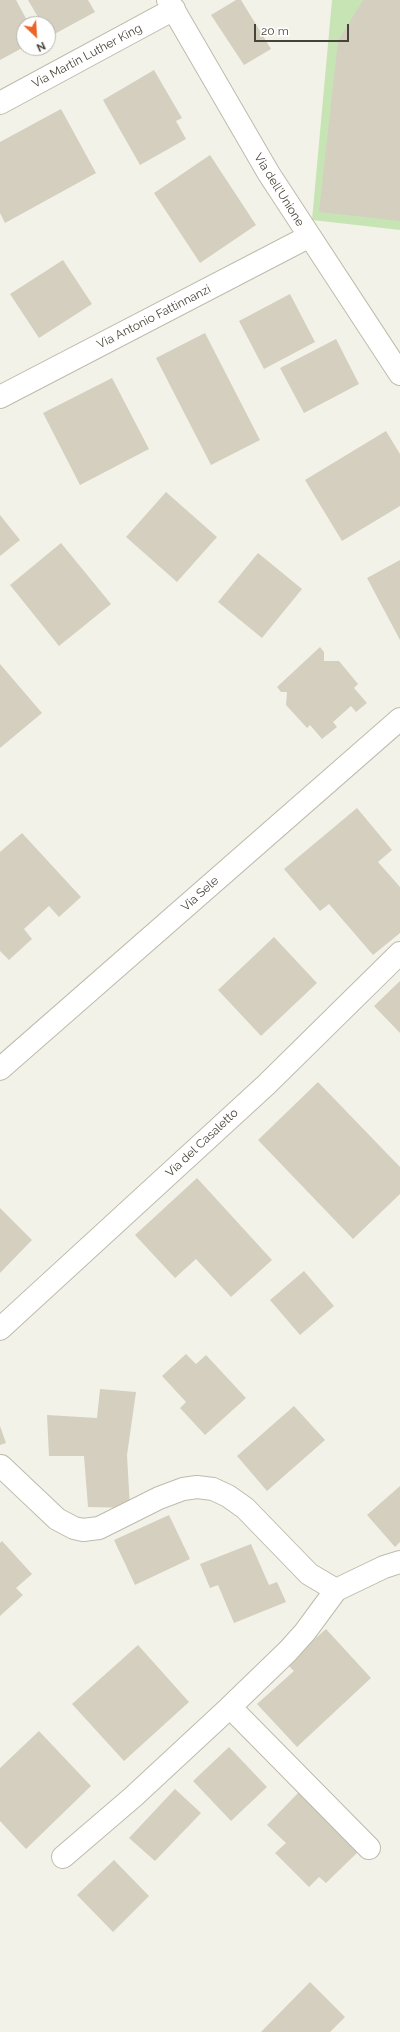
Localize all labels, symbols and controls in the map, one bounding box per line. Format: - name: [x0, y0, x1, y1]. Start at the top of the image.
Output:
- north arrow: [16, 16, 56, 56]
- scale bar: [256, 16, 351, 42]
- street label: Via Martin Luther King: [30, 21, 144, 91]
- text: 20 m: [261, 24, 289, 38]
- text: N: [34, 39, 47, 54]
- street label: Via dell'Unione: [251, 151, 307, 229]
- street label: Via Antonio Fattinnanzi: [95, 282, 213, 352]
- street label: Via Sele: [178, 874, 222, 914]
- street label: Via del Casaletto: [163, 1106, 241, 1180]

